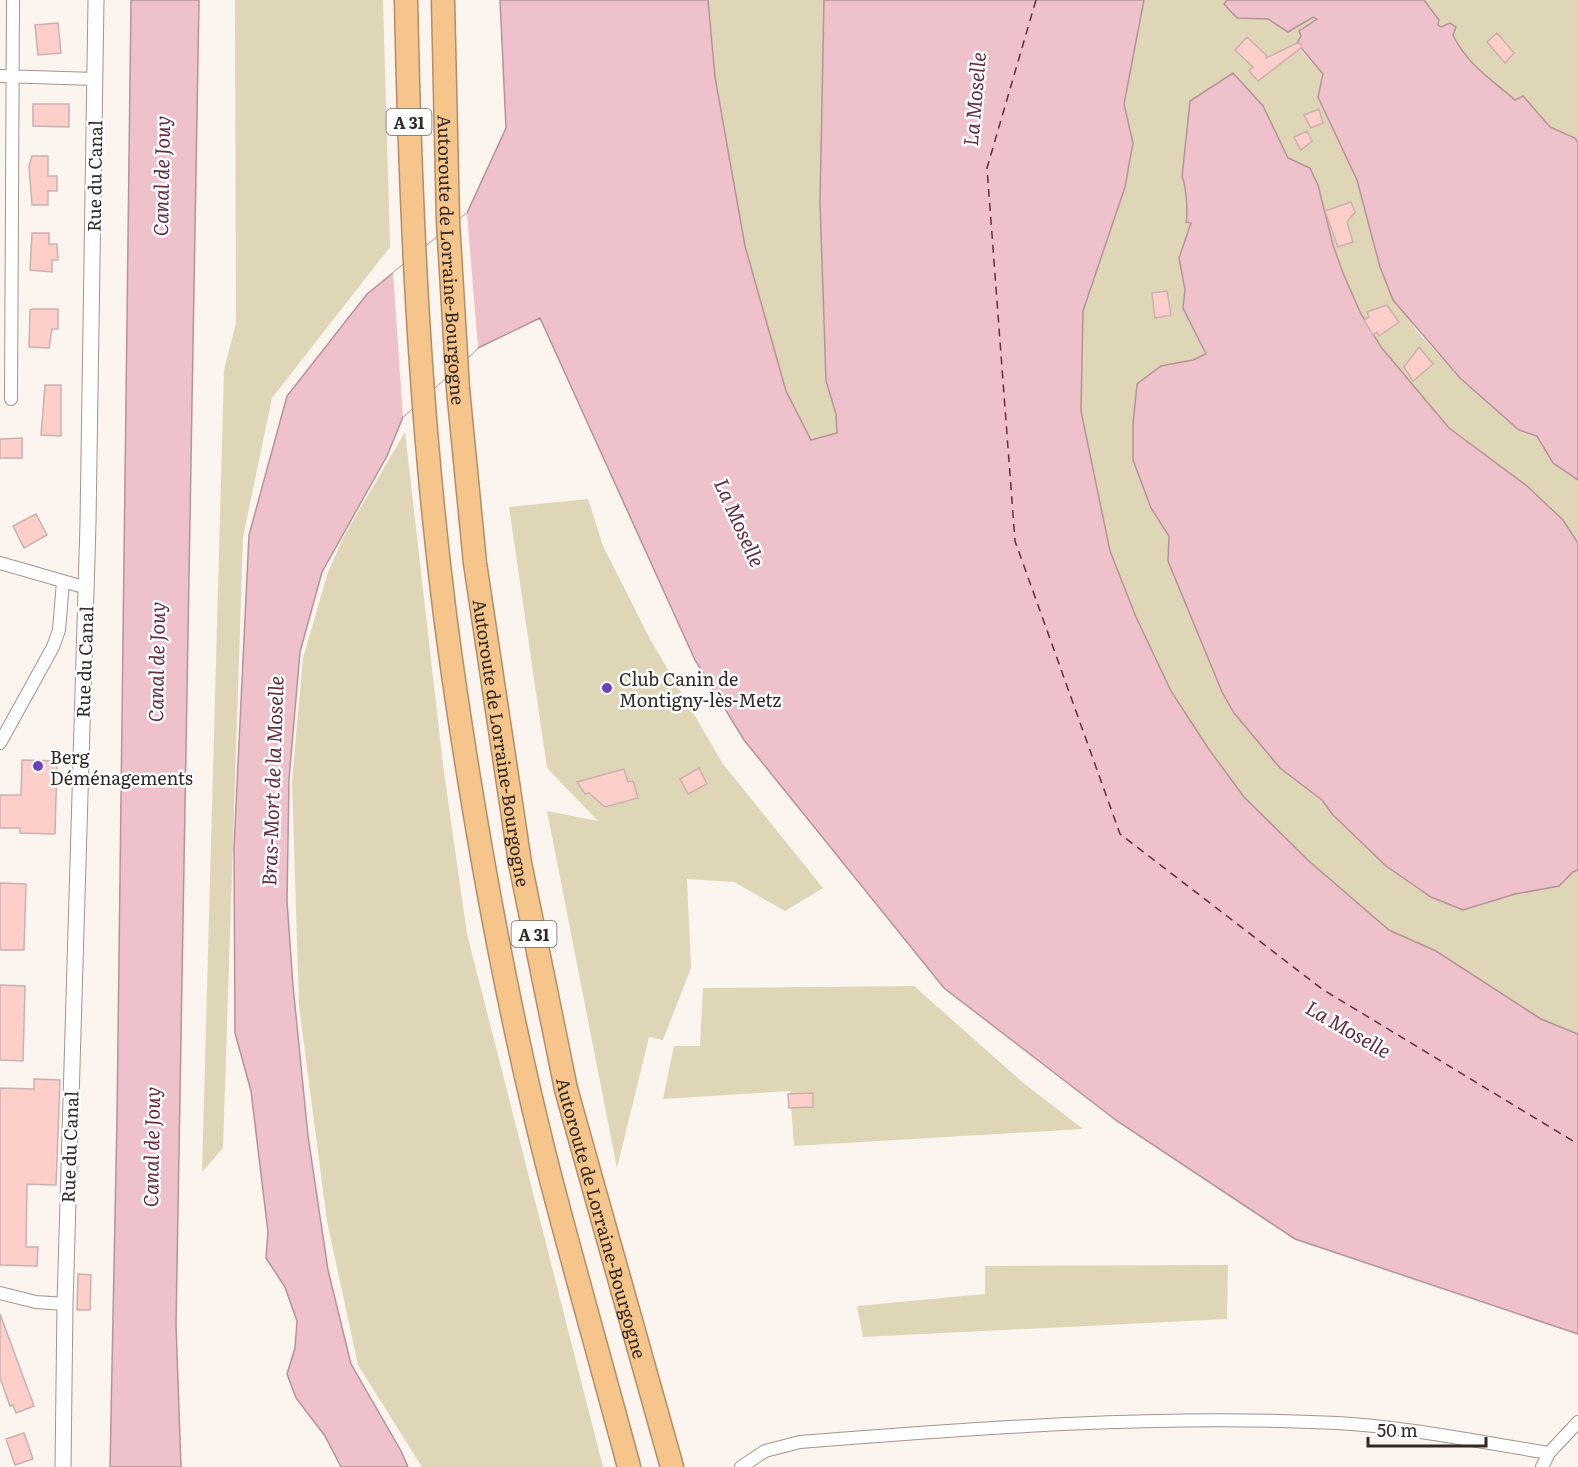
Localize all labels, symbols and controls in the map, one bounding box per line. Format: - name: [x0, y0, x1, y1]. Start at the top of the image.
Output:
- water label: La Moselle: [954, 51, 992, 147]
- road number: A 31: [386, 109, 432, 135]
- street label: Autoroute de Lorraine-Bourgogne: [432, 114, 473, 406]
- water label: Canal de Jouy: [144, 115, 176, 237]
- street label: Rue du Canal: [80, 120, 108, 232]
- water label: La Moselle: [708, 473, 774, 571]
- street label: Autoroute de Lorraine-Bourgogne: [467, 597, 538, 889]
- water label: Canal de Jouy: [139, 601, 171, 723]
- street label: Rue du Canal: [69, 606, 99, 718]
- place label: Club Canin de Montigny-lès-Metz: [619, 665, 782, 713]
- water label: Bras-Mort de la Moselle: [252, 675, 290, 887]
- marker: Club Canin de Montigny-lès-Metz: [600, 681, 614, 695]
- place label: Berg Déménagements: [50, 743, 193, 791]
- marker: Berg Déménagements: [31, 759, 45, 773]
- road number: A 31: [512, 921, 556, 947]
- water label: La Moselle: [1301, 991, 1397, 1065]
- street label: Autoroute de Lorraine-Bourgogne: [550, 1075, 654, 1361]
- water label: Canal de Jouy: [134, 1086, 166, 1208]
- street label: Rue du Canal: [54, 1091, 84, 1203]
- scale bar: [1368, 1410, 1486, 1448]
- text: 50 m: [1377, 1416, 1418, 1443]

